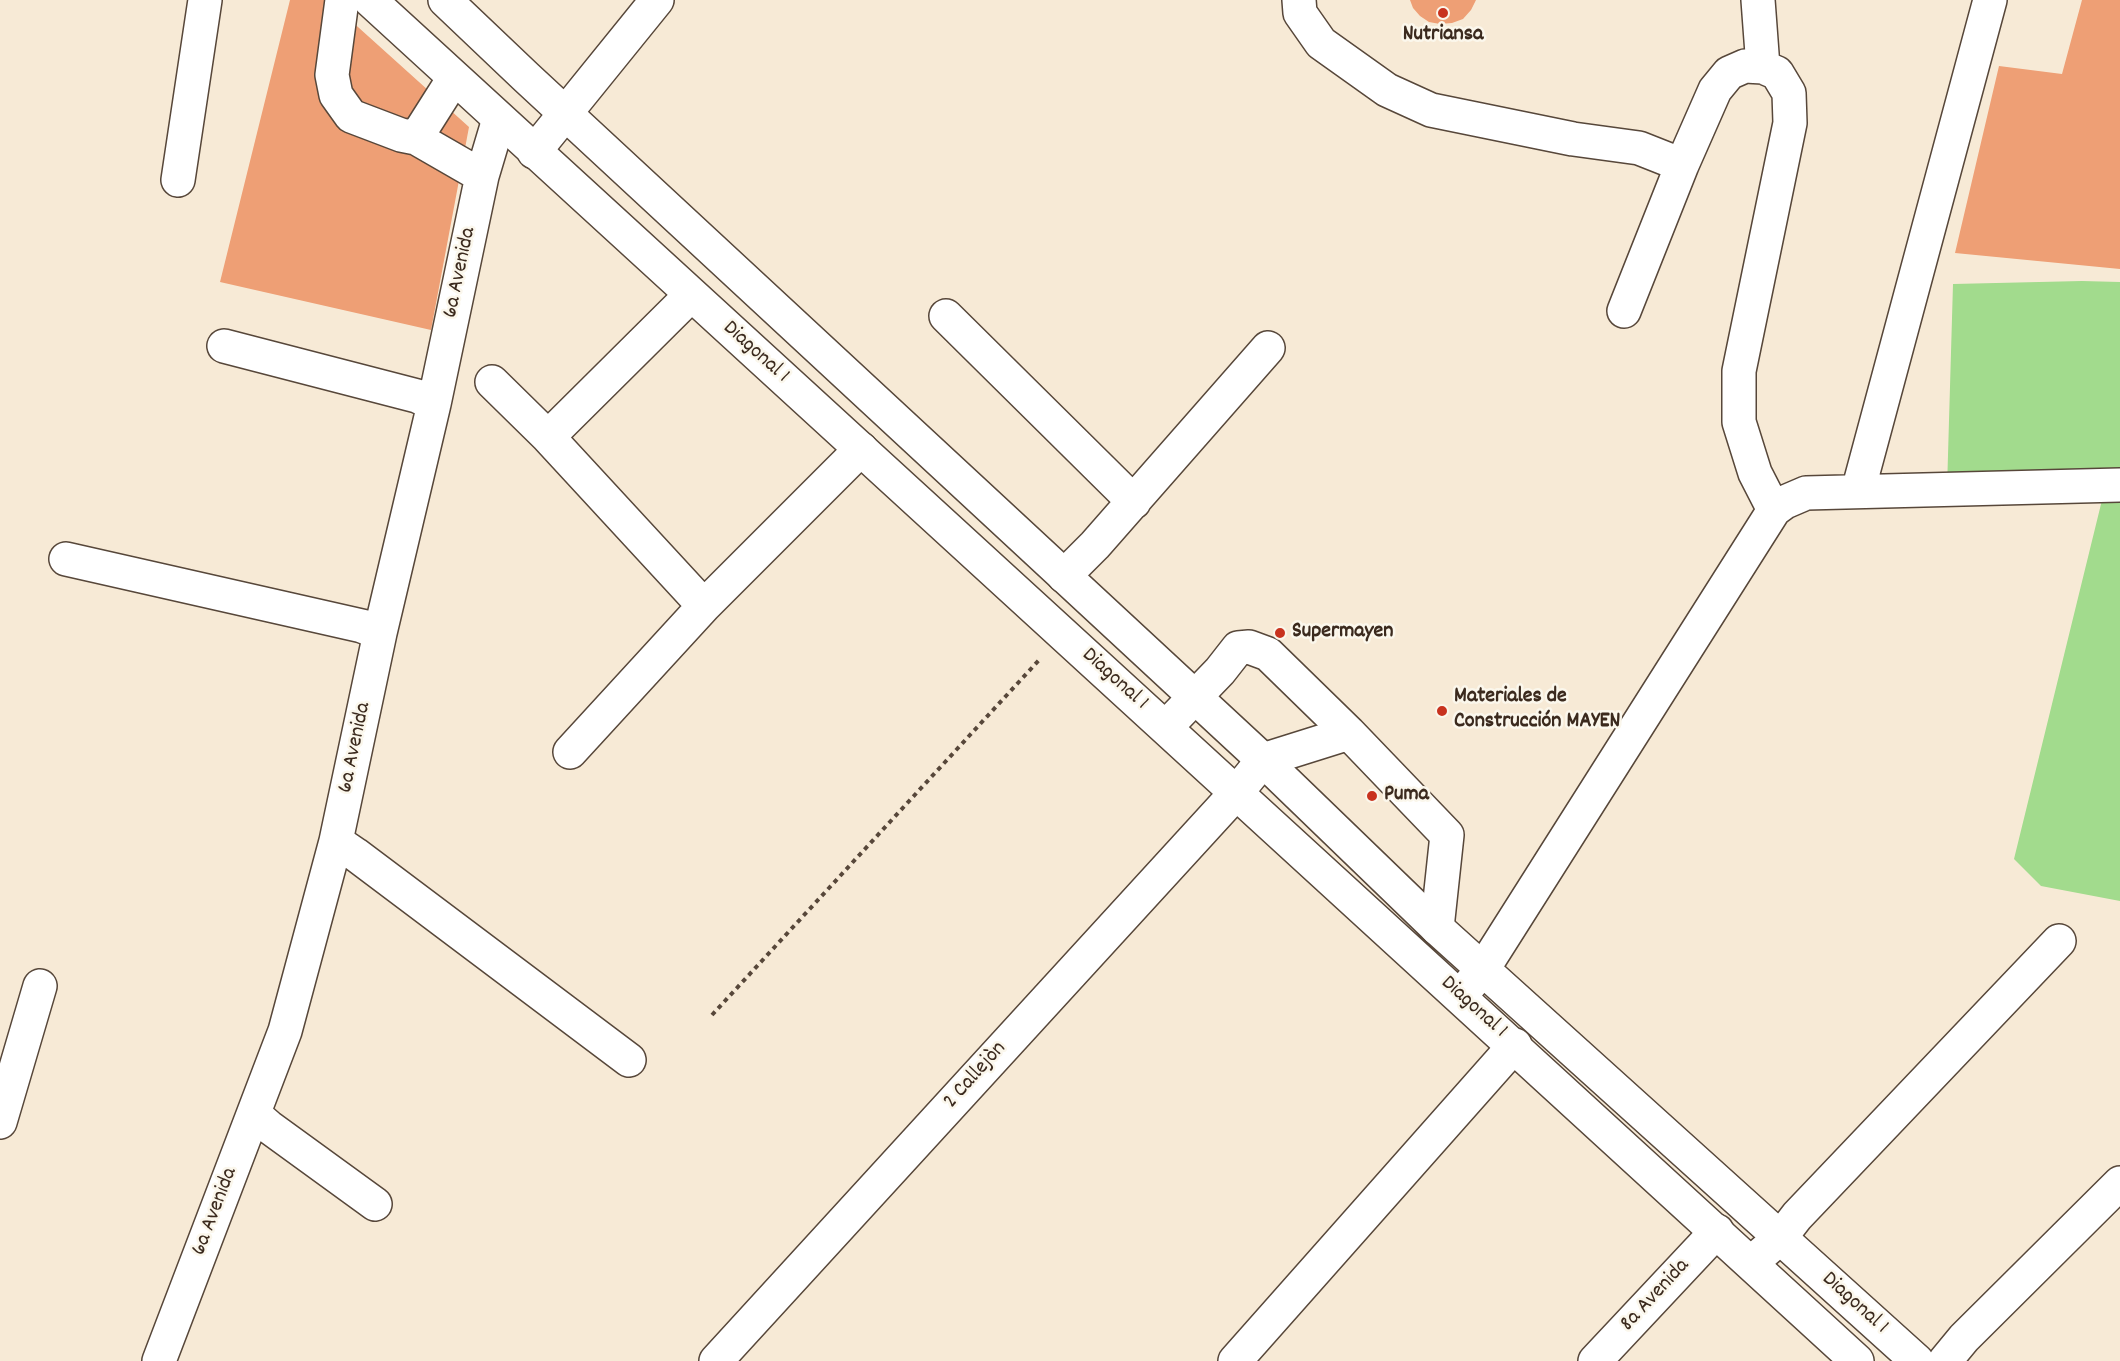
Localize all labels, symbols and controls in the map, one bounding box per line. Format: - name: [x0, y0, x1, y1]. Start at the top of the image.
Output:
- marker: Nutriansa: [1436, 6, 1450, 20]
- place label: Nutriansa: [1403, 23, 1483, 49]
- street label: 6a Avenida: [439, 225, 483, 321]
- street label: Diagonal 1: [716, 316, 794, 390]
- place label: Supermayen: [1292, 620, 1393, 646]
- marker: Supermayen: [1273, 626, 1287, 640]
- street label: Diagonal 1: [1075, 643, 1153, 717]
- place label: Materiales de Construcción MAYEN: [1454, 685, 1620, 736]
- street label: 6a Avenida: [334, 700, 378, 796]
- marker: Materiales de Construcción MAYEN: [1435, 704, 1449, 718]
- place label: Puma: [1384, 783, 1429, 809]
- marker: Puma: [1365, 789, 1379, 803]
- street label: Diagonal 1: [1434, 971, 1512, 1045]
- street label: 2 Callejòn: [939, 1037, 1013, 1115]
- street label: 6a Avenida: [187, 1164, 245, 1260]
- street label: 8a Avenida: [1616, 1254, 1696, 1338]
- street label: Diagonal 1: [1815, 1267, 1893, 1341]

